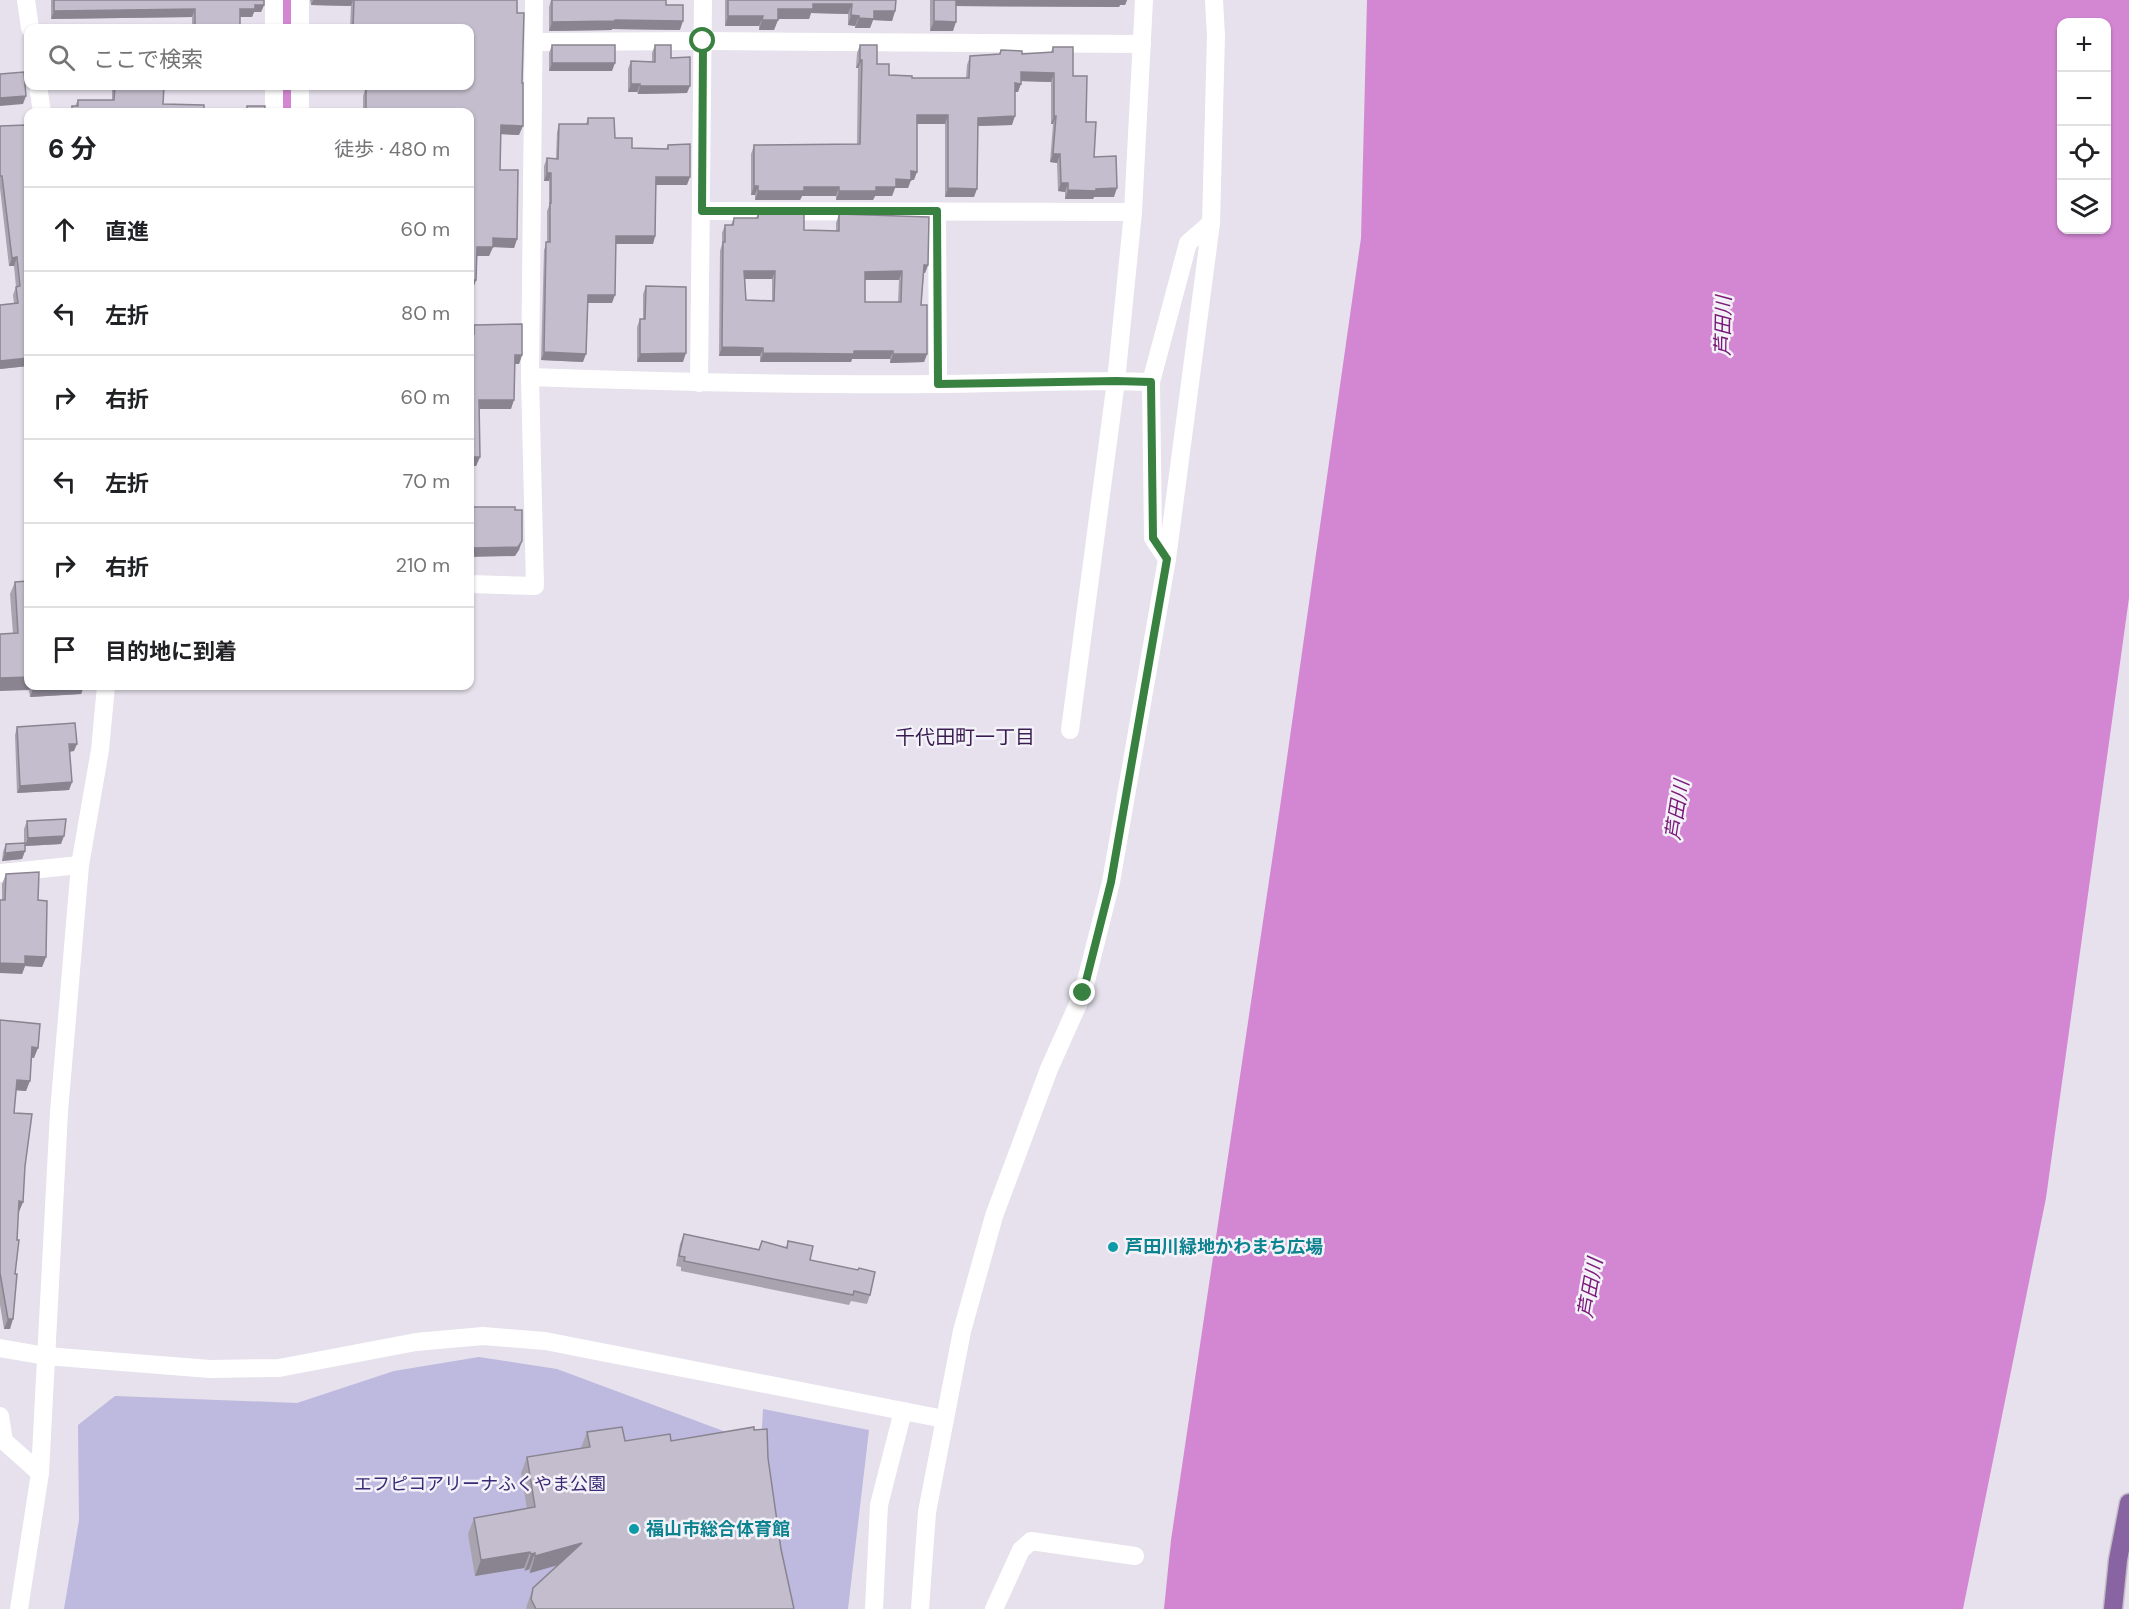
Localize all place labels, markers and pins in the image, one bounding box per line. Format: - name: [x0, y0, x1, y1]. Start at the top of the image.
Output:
- place label: 芦田川緑地かわまち広場: [1125, 1235, 1323, 1259]
- marker: 芦田川緑地かわまち広場: [1106, 1240, 1120, 1254]
- place label: 福山市総合体育館: [646, 1517, 790, 1541]
- marker: 福山市総合体育館: [627, 1522, 641, 1536]

